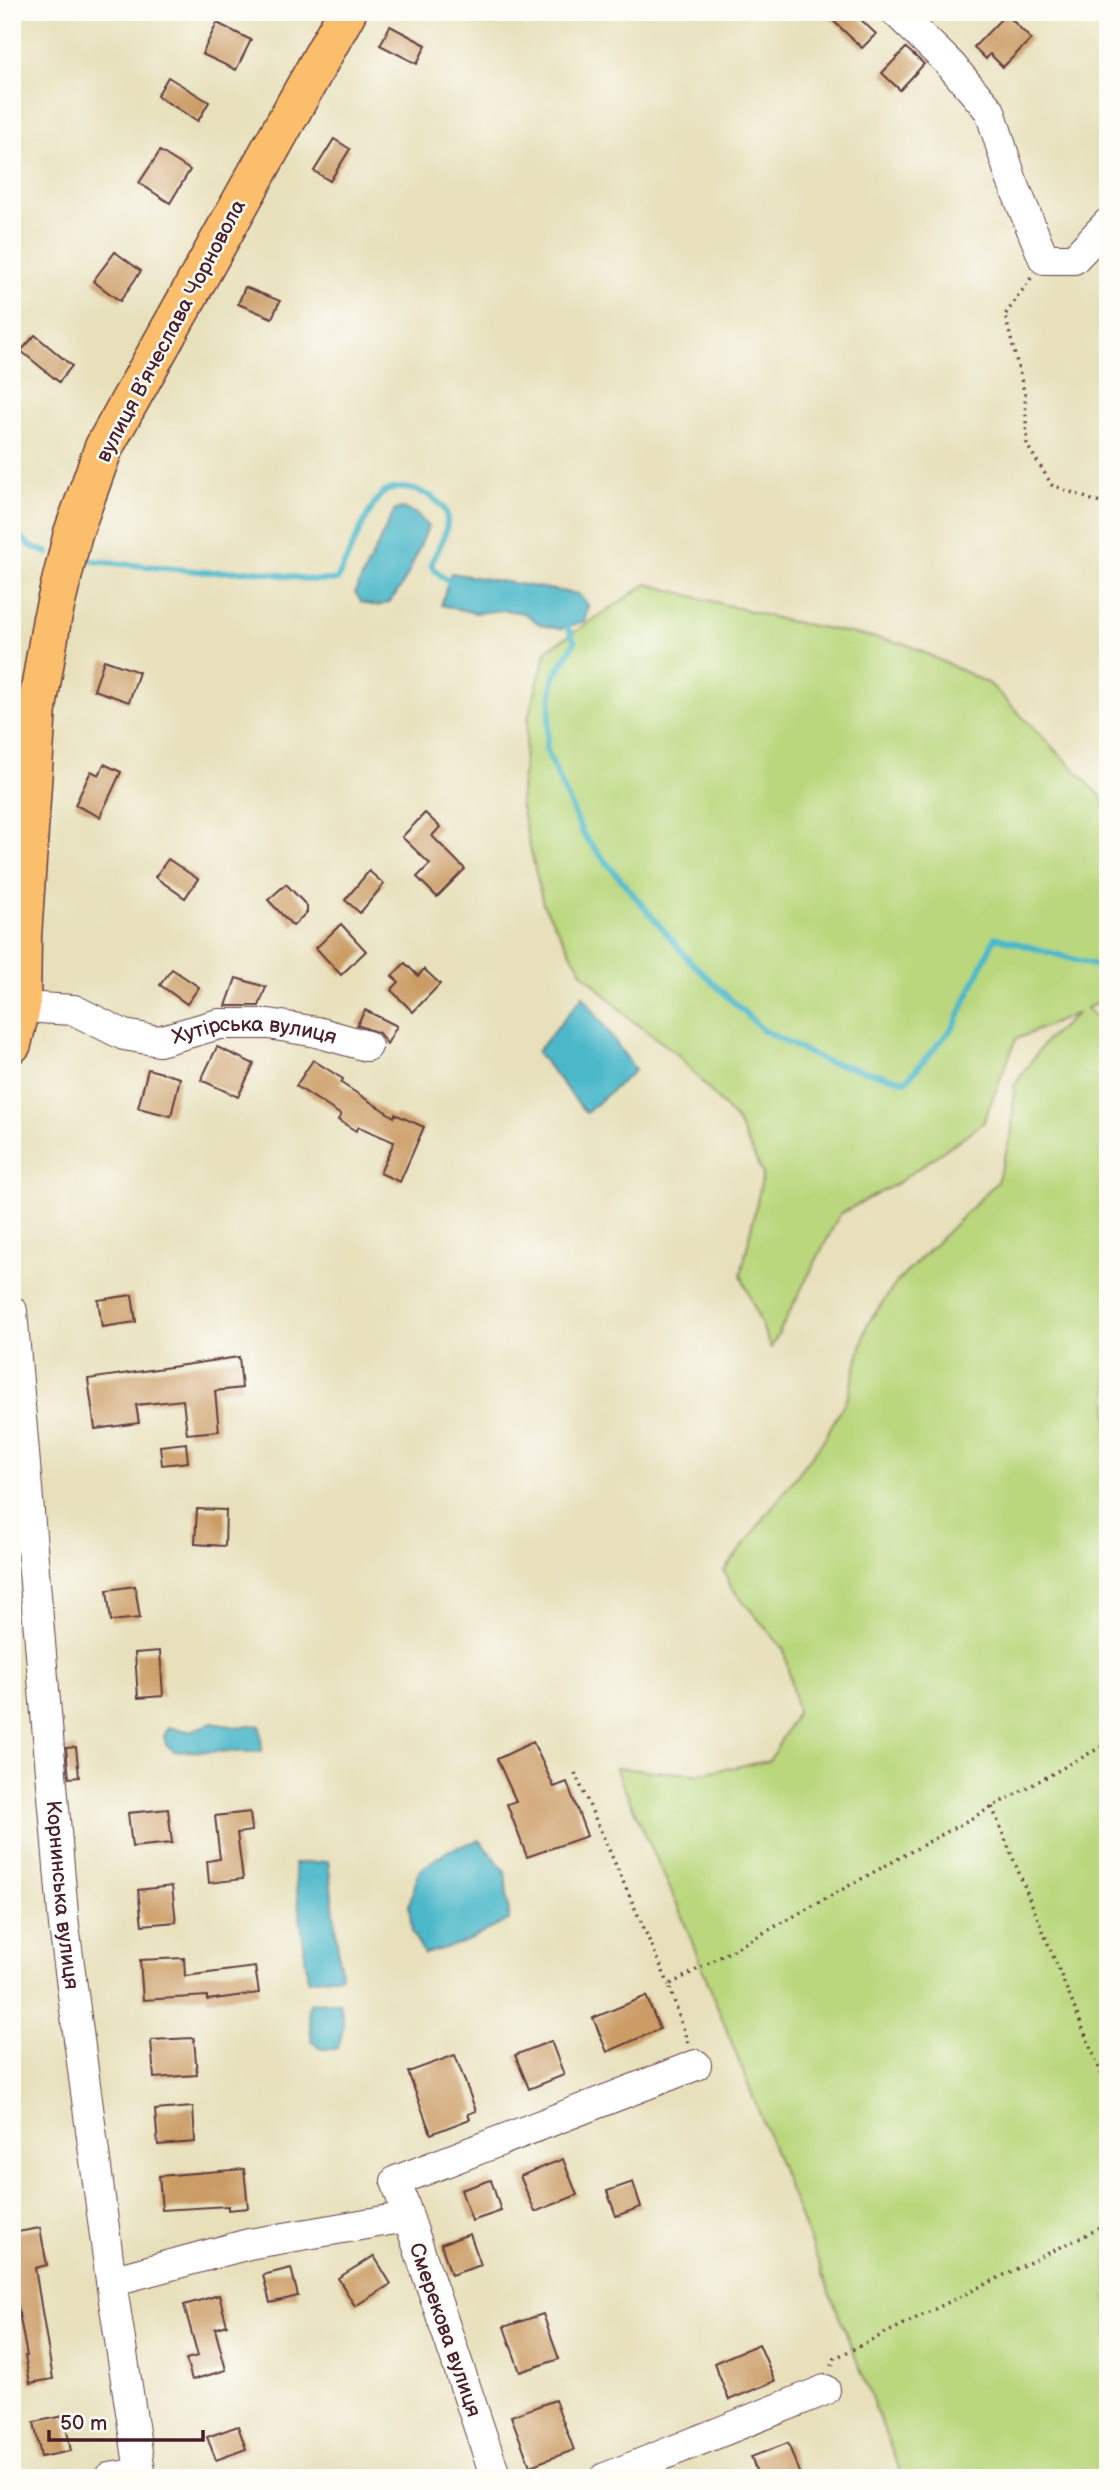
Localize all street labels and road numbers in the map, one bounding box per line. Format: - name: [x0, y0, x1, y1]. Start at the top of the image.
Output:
- street label: вулиця Вʼячеслава Чорновола: [91, 195, 251, 467]
- street label: Хутірська вулиця: [169, 1012, 340, 1049]
- street label: Корнинська вулиця: [41, 1799, 85, 1991]
- street label: Смерекова вулиця: [403, 2240, 487, 2420]

